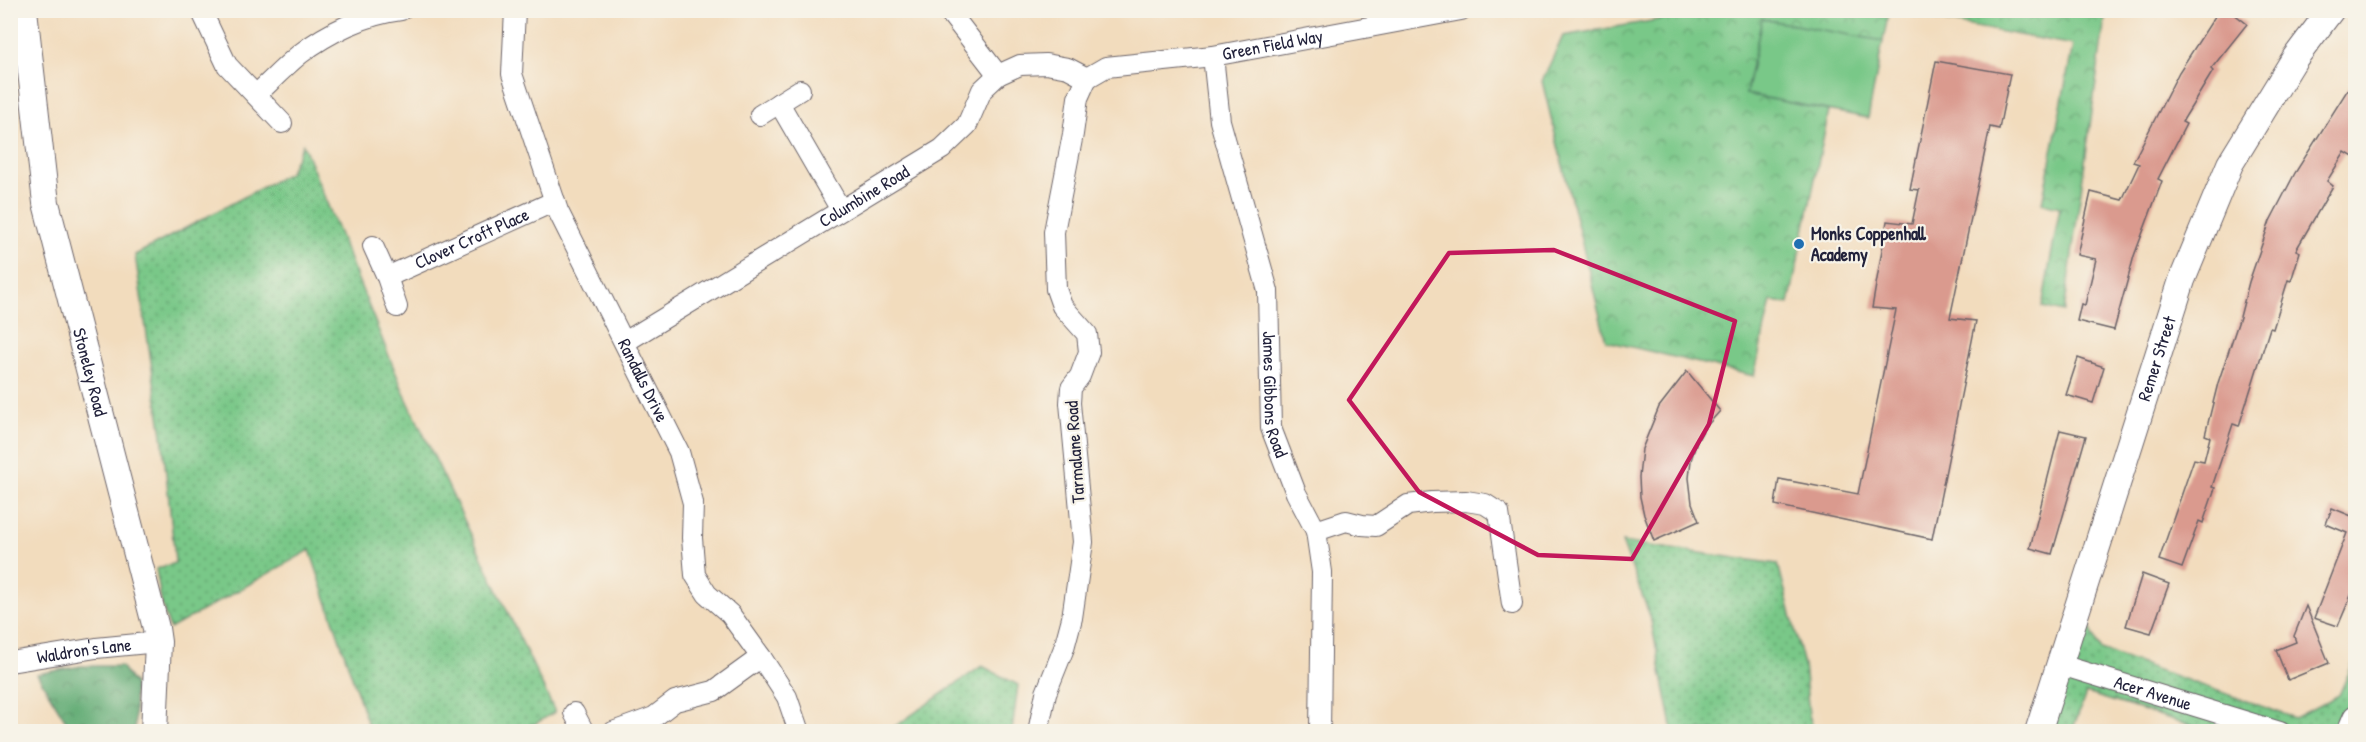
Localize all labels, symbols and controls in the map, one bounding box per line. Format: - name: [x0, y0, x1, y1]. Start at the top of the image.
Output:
- street label: Green Field Way: [1220, 23, 1325, 66]
- street label: Columbine Road: [814, 159, 914, 233]
- street label: Clover Croft Place: [410, 201, 533, 275]
- place label: Monks Coppenhall Academy: [1811, 221, 1927, 268]
- marker: Monks Coppenhall Academy: [1792, 237, 1806, 251]
- street label: Remer Street: [2131, 312, 2182, 404]
- street label: Stoneley Road: [67, 325, 114, 419]
- street label: James Gibbons Road: [1257, 331, 1294, 461]
- street label: Randalls Drive: [612, 334, 675, 426]
- street label: Tarmalane Road: [1058, 400, 1091, 504]
- street label: Waldron's Lane: [35, 632, 133, 669]
- street label: Acer Avenue: [2111, 669, 2195, 716]

